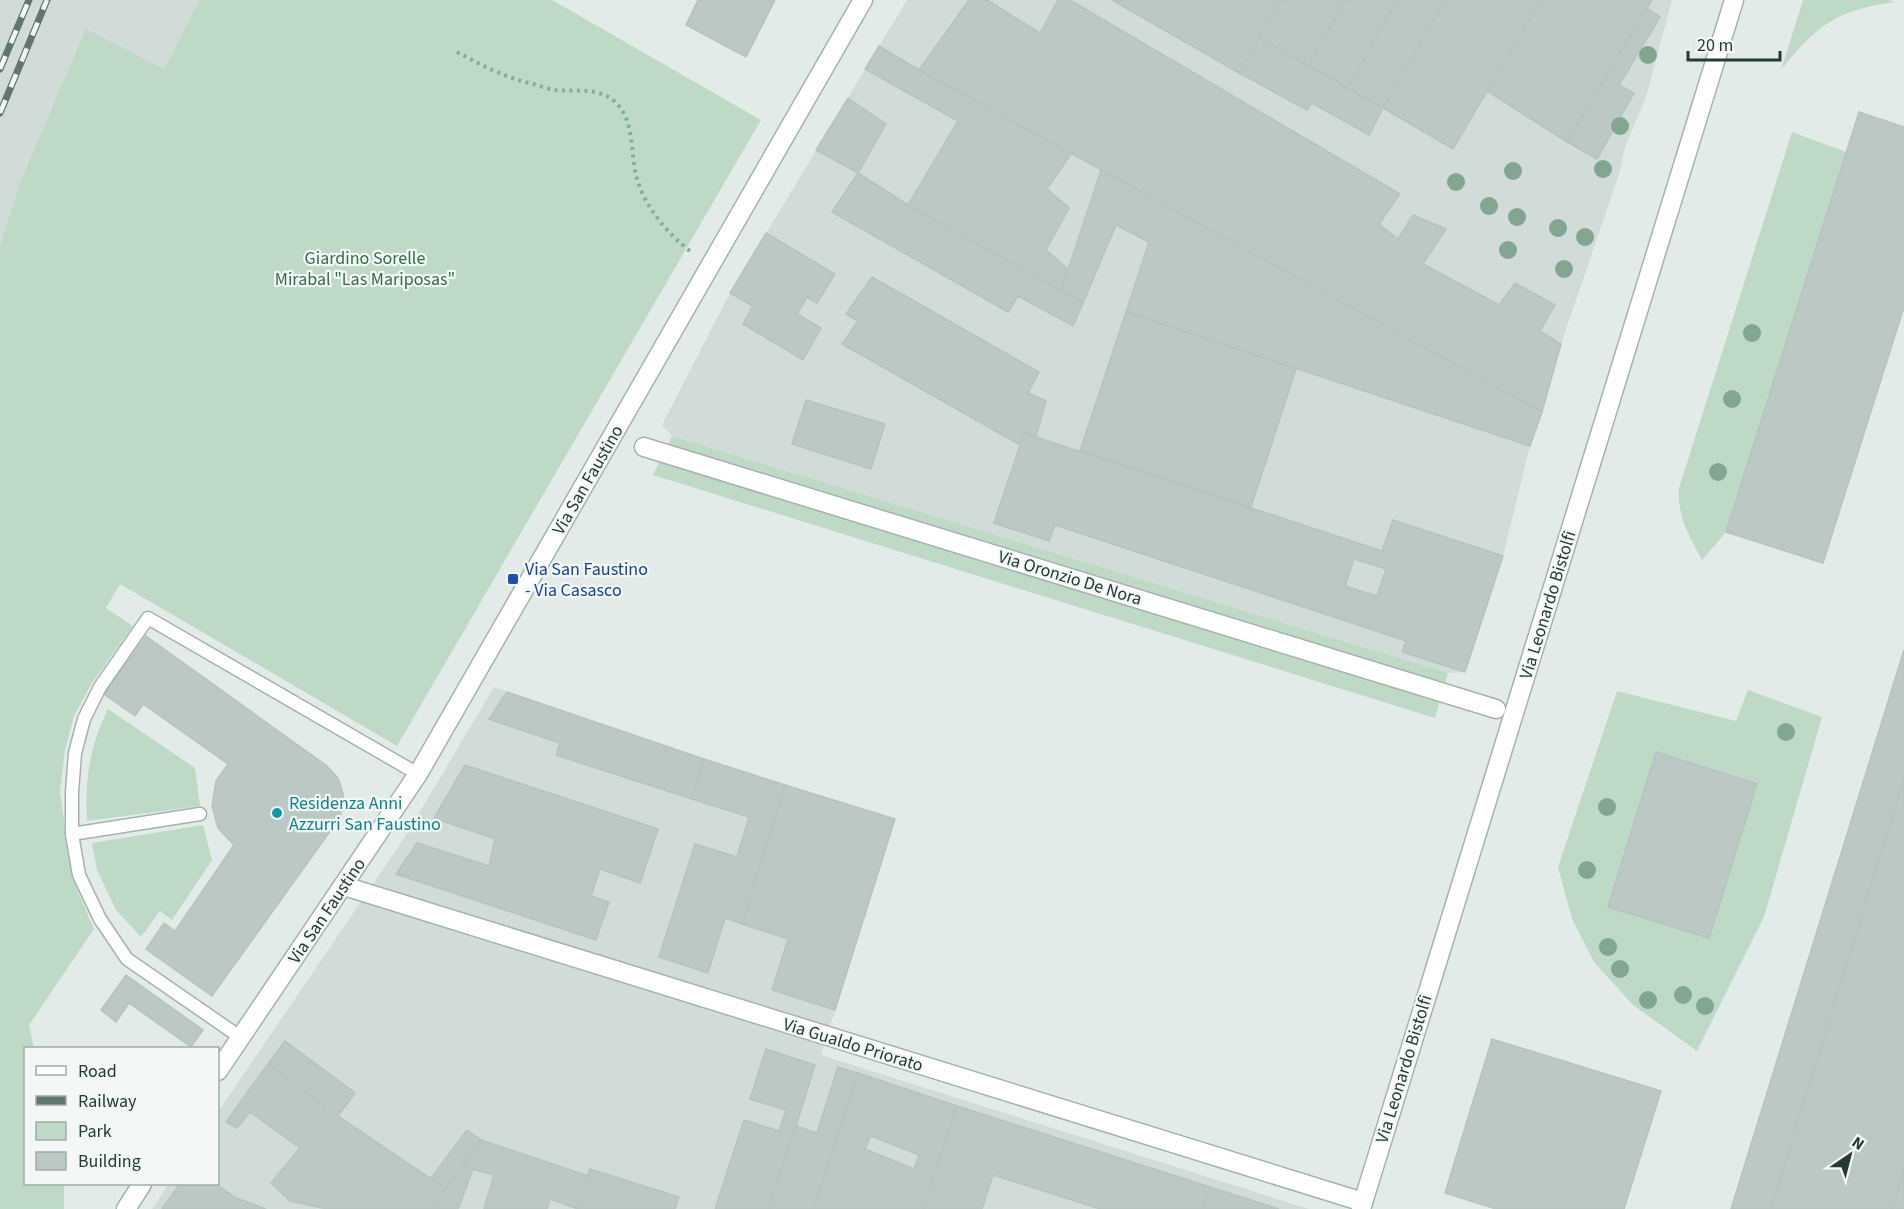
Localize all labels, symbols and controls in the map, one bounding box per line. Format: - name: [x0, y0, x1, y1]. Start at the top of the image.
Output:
- scale bar: [1688, 24, 1780, 62]
- text: 20 m: [1697, 33, 1733, 58]
- park label: Giardino Sorelle Mirabal "Las Mariposas": [275, 246, 455, 292]
- street label: Via San Faustino: [546, 421, 630, 539]
- street label: Via Leonardo Bistolfi: [1514, 528, 1582, 682]
- street label: Via Oronzio De Nora: [995, 544, 1145, 612]
- place label: Via San Faustino - Via Casasco: [525, 557, 648, 603]
- marker: Via San Faustino - Via Casasco: [506, 572, 520, 586]
- place label: Residenza Anni Azzurri San Faustino: [289, 791, 441, 837]
- marker: Residenza Anni Azzurri San Faustino: [270, 806, 284, 820]
- street label: Via San Faustino: [282, 853, 372, 969]
- street label: Via Leonardo Bistolfi: [1370, 992, 1438, 1146]
- street label: Via Gualdo Priorato: [780, 1012, 926, 1078]
- legend: [24, 1047, 219, 1185]
- text: Road: [78, 1059, 117, 1084]
- text: Railway: [78, 1089, 137, 1114]
- text: Park: [78, 1119, 112, 1144]
- north arrow: [1820, 1125, 1880, 1185]
- text: N: [1847, 1131, 1869, 1156]
- text: Building: [78, 1149, 141, 1174]

